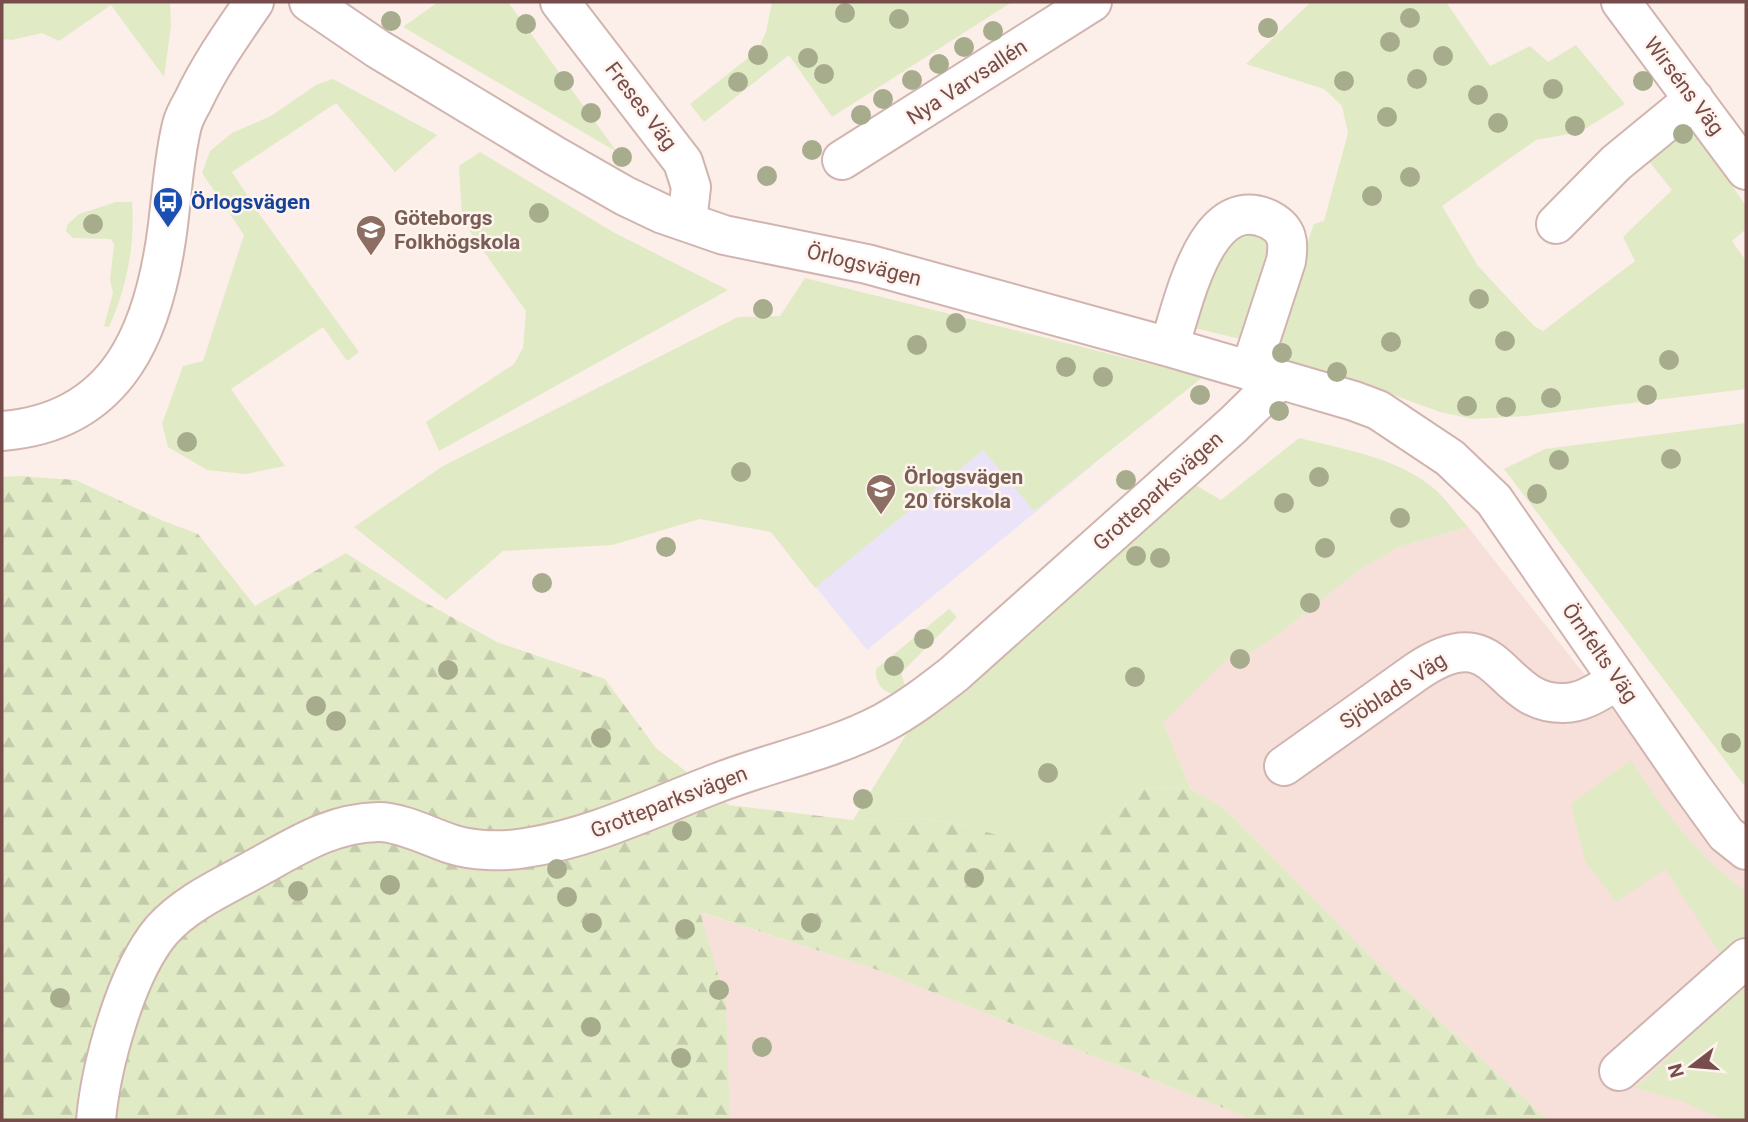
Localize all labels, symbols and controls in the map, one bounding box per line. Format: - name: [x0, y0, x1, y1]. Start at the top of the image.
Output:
- street label: Wirséns Väg: [1639, 32, 1729, 140]
- street label: Nya Varvsallén: [902, 34, 1032, 130]
- street label: Freses Väg: [600, 57, 682, 155]
- bus stop icon: Örlogsvägen: [151, 185, 185, 229]
- place label: Örlogsvägen: [191, 190, 310, 214]
- place label: Göteborgs Folkhögskola: [394, 206, 520, 254]
- school or university icon: Göteborgs Folkhögskola: [354, 213, 388, 257]
- street label: Örlogsvägen: [804, 239, 924, 291]
- street label: Grotteparksvägen: [1088, 427, 1228, 555]
- place label: Örlogsvägen 20 förskola: [904, 465, 1023, 513]
- school or university icon: Örlogsvägen 20 förskola: [864, 472, 898, 516]
- street label: Örnfelts Väg: [1557, 599, 1643, 707]
- street label: Sjöblads Väg: [1335, 648, 1451, 734]
- street label: Grotteparksvägen: [587, 761, 751, 843]
- north arrow: [1657, 1031, 1727, 1101]
- text: N: [1663, 1061, 1689, 1080]

